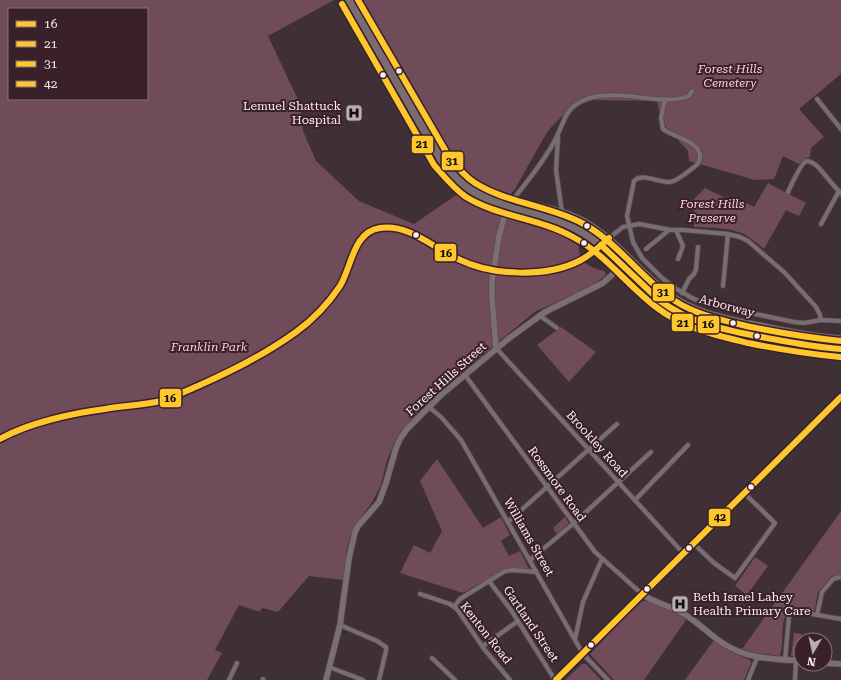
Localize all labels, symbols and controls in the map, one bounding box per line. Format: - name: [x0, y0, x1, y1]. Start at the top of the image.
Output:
- legend: [8, 8, 148, 100]
- text: 16: [44, 17, 58, 31]
- text: 21: [44, 37, 58, 51]
- text: 31: [44, 57, 58, 71]
- park label: Forest Hills Cemetery: [697, 62, 763, 90]
- unlabelled marker: [394, 66, 404, 76]
- unlabelled marker: [378, 70, 388, 80]
- text: 42: [44, 77, 58, 91]
- place label: Lemuel Shattuck Hospital: [243, 99, 341, 127]
- hospital icon: Lemuel Shattuck Hospital: [344, 103, 364, 123]
- line badge: 21: [411, 135, 434, 154]
- text: 21: [416, 138, 428, 151]
- line badge: 31: [441, 151, 464, 171]
- text: 31: [446, 155, 458, 168]
- park label: Forest Hills Preserve: [679, 197, 745, 225]
- unlabelled marker: [582, 221, 592, 231]
- unlabelled marker: [411, 230, 421, 240]
- unlabelled marker: [579, 238, 589, 248]
- line badge: 16: [434, 243, 457, 262]
- text: 16: [440, 247, 452, 260]
- line badge: 31: [652, 283, 675, 302]
- text: 31: [657, 286, 669, 299]
- street label: Arborway: [698, 292, 757, 320]
- line badge: 21: [671, 313, 694, 332]
- line badge: 16: [697, 315, 720, 334]
- text: 21: [677, 317, 689, 330]
- text: 16: [702, 318, 714, 331]
- unlabelled marker: [728, 318, 738, 328]
- unlabelled marker: [752, 331, 762, 341]
- street label: Forest Hills Street: [403, 339, 489, 419]
- park label: Franklin Park: [170, 340, 248, 354]
- line badge: 16: [159, 388, 182, 408]
- text: 16: [164, 392, 176, 405]
- street label: Brookley Road: [563, 408, 631, 480]
- street label: Rossmore Road: [525, 444, 589, 524]
- unlabelled marker: [746, 482, 756, 492]
- street label: Williams Street: [501, 495, 557, 579]
- line badge: 42: [708, 508, 731, 527]
- text: 42: [714, 511, 726, 524]
- unlabelled marker: [684, 543, 694, 553]
- street label: Gartland Street: [500, 583, 562, 665]
- unlabelled marker: [642, 584, 652, 594]
- place label: Beth Israel Lahey Health Primary Care: [693, 590, 811, 618]
- hospital icon: Beth Israel Lahey Health Primary Care: [670, 594, 690, 614]
- street label: Kenton Road: [457, 599, 515, 667]
- north arrow: [793, 632, 833, 672]
- unlabelled marker: [586, 640, 596, 650]
- text: N: [806, 654, 817, 668]

